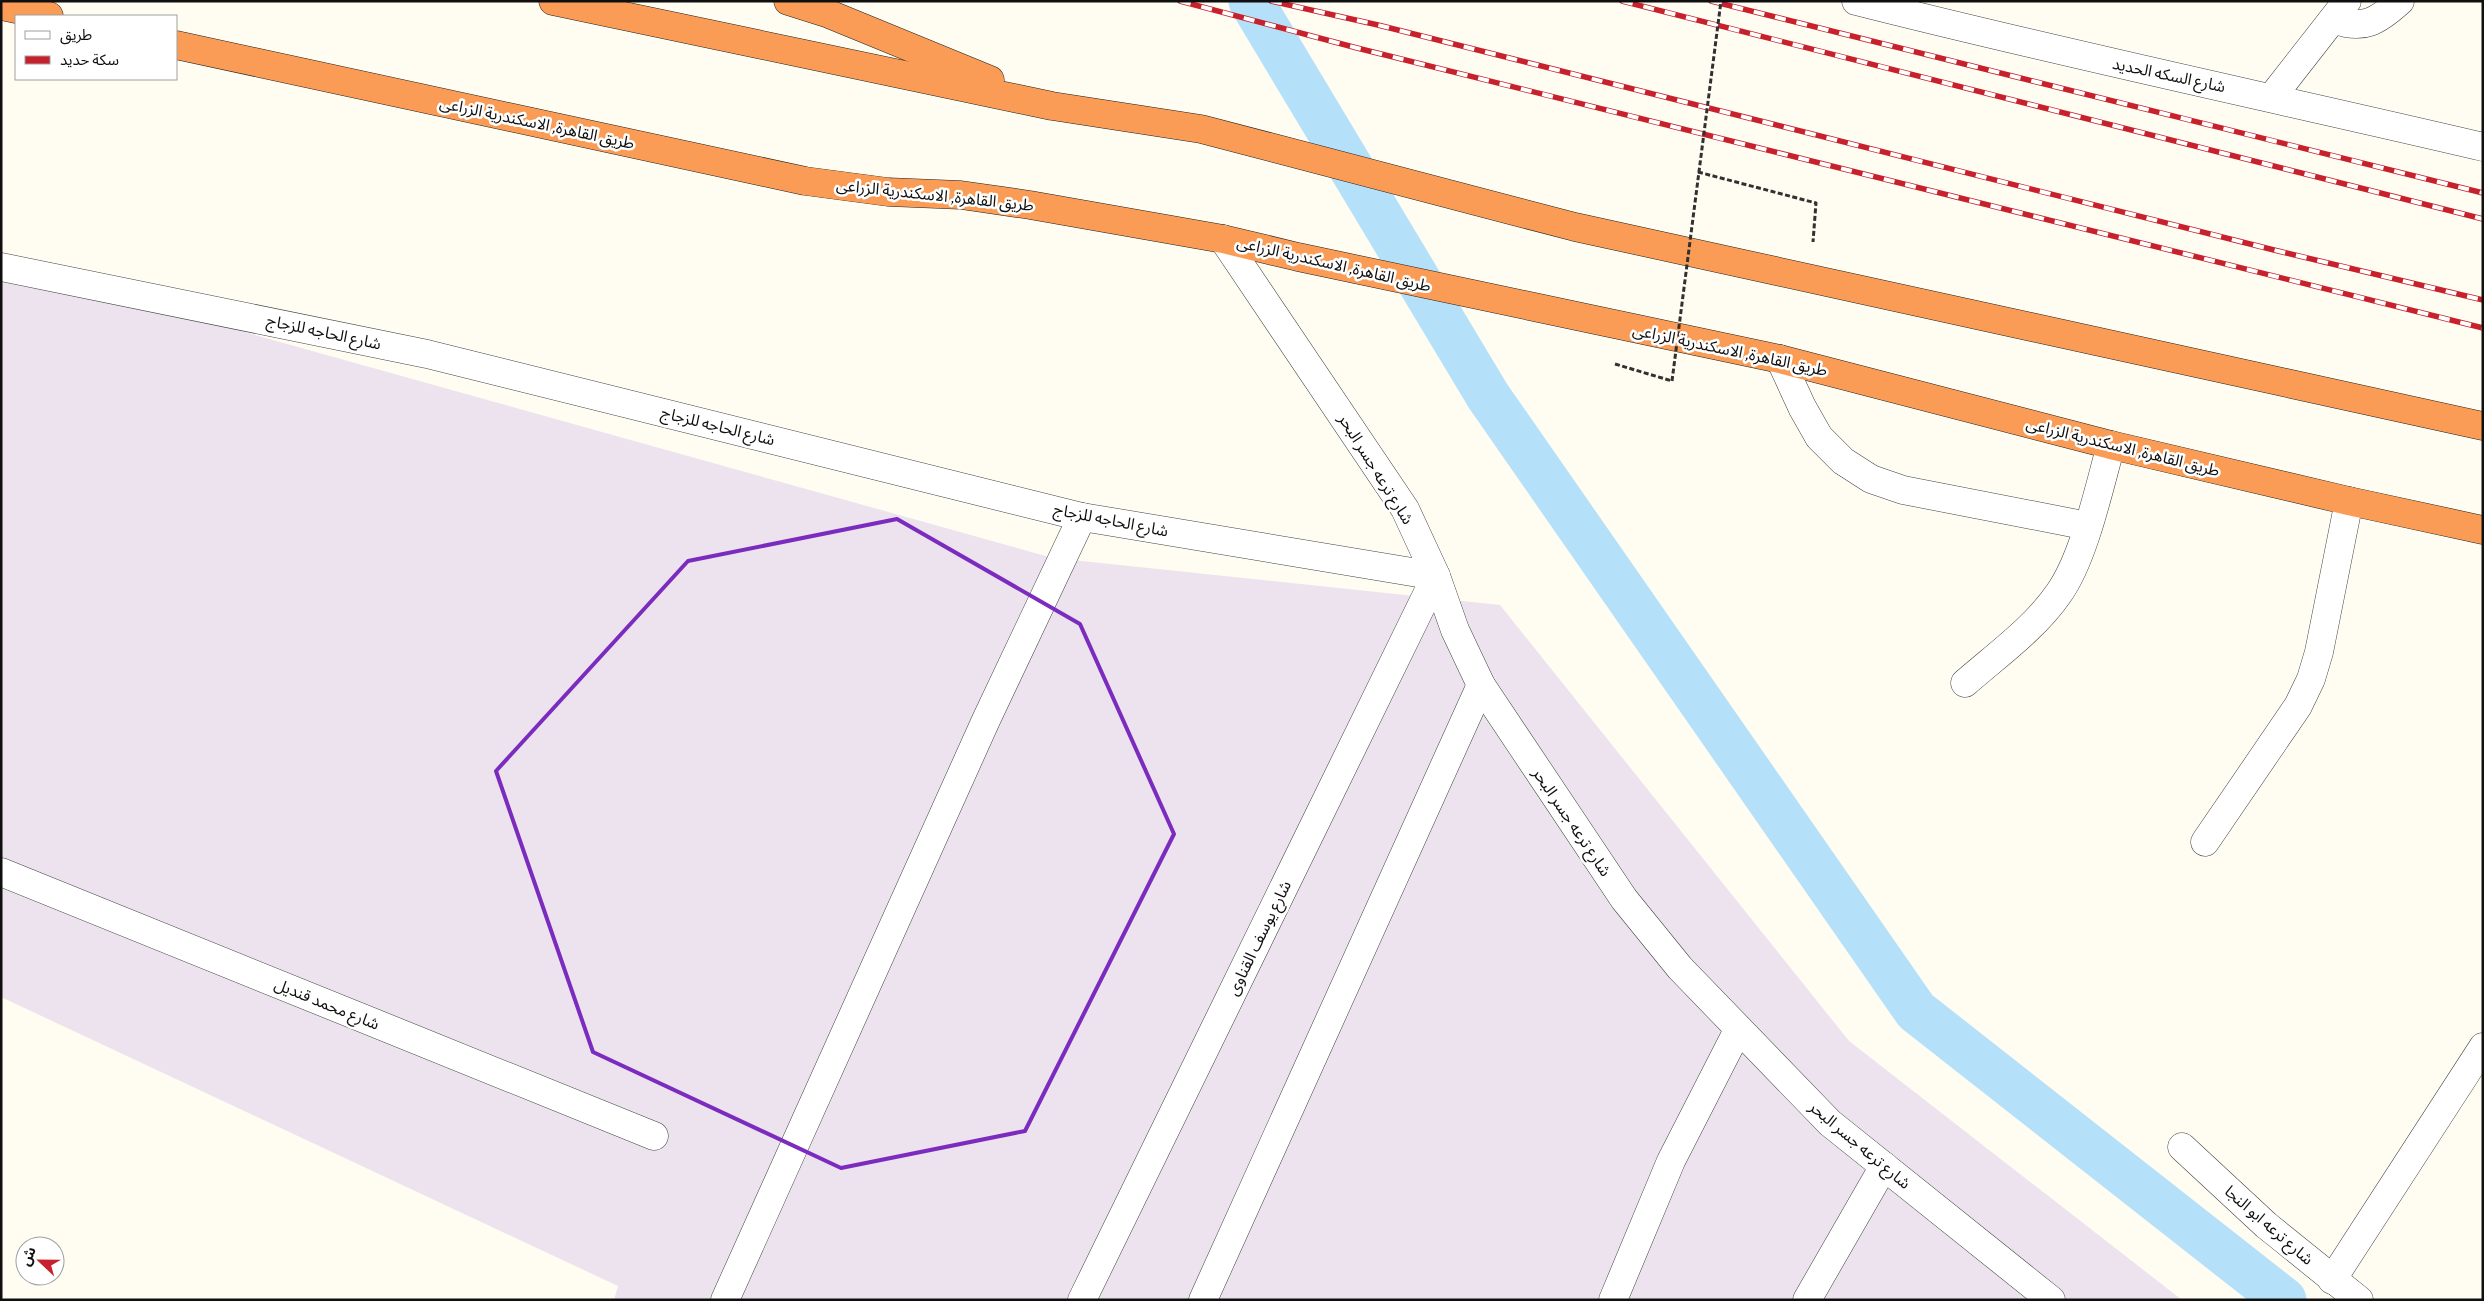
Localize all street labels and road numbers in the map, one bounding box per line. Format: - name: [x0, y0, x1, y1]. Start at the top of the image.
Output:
- street label: شارع السكه الحديد: [2110, 54, 2227, 99]
- street label: طريق القاهرة, الاسكندرية الزراعى: [438, 93, 636, 154]
- street label: طريق القاهرة, الاسكندرية الزراعى: [835, 175, 1035, 216]
- street label: طريق القاهرة, الاسكندرية الزراعى: [1235, 232, 1433, 297]
- street label: شارع الحاجه للزجاج: [264, 311, 383, 356]
- street label: طريق القاهرة, الاسكندرية الزراعى: [1631, 320, 1829, 381]
- street label: شارع الحاجه للزجاج: [658, 403, 777, 452]
- street label: شارع ترعه جسر البحر: [1331, 409, 1418, 529]
- street label: طريق القاهرة, الاسكندرية الزراعى: [2024, 414, 2222, 481]
- street label: شارع الحاجه للزجاج: [1051, 500, 1170, 543]
- street label: شارع ترعه جسر البحر: [1526, 763, 1615, 882]
- street label: شارع يوسف القناوى: [1223, 877, 1298, 1000]
- street label: شارع محمد قنديل: [271, 974, 382, 1036]
- street label: شارع ترعه جسر البحر: [1803, 1096, 1915, 1195]
- street label: شارع ترعه ابو النجا: [2219, 1181, 2317, 1271]

